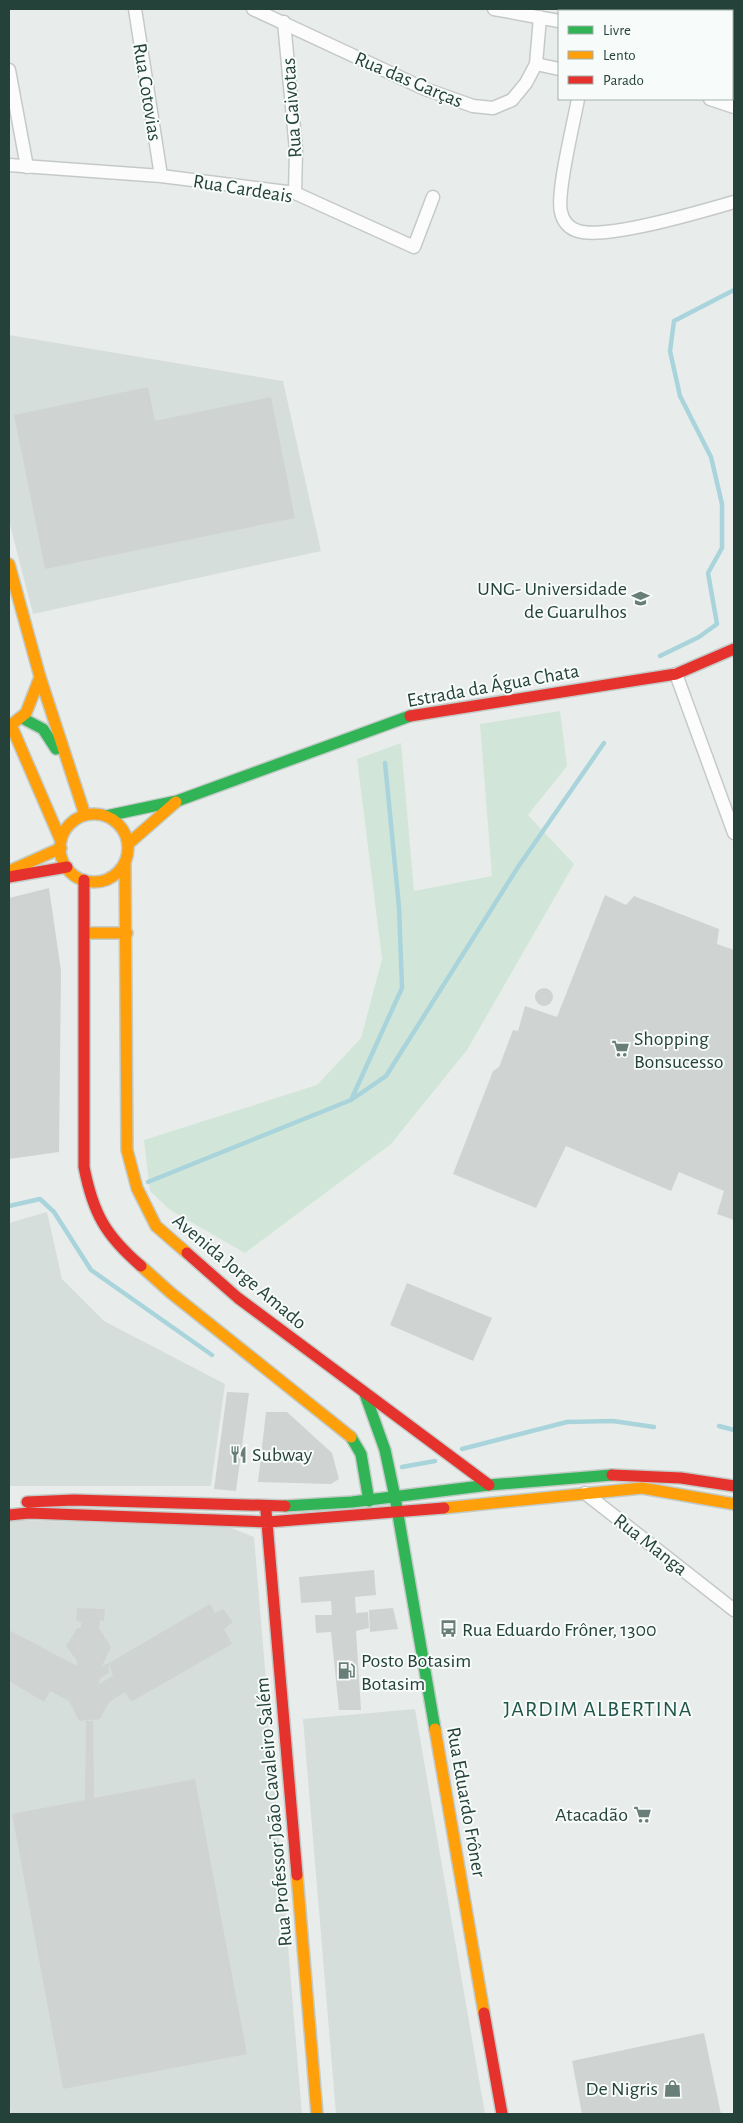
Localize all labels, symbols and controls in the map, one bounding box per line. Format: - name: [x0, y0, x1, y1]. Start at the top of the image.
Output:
- legend: [558, 10, 733, 100]
- text: Livre: [603, 23, 631, 38]
- street label: Rua Cotovias: [129, 42, 165, 143]
- street label: Rua das Garças: [352, 48, 466, 112]
- text: Lento: [603, 48, 636, 63]
- street label: Rua Gaivotas: [279, 57, 305, 159]
- text: Parado: [603, 73, 644, 88]
- street label: Rua Cardeais: [192, 171, 294, 207]
- place label: UNG- Universidade de Guarulhos: [477, 579, 627, 622]
- school or university icon: UNG- Universidade de Guarulhos: [631, 589, 651, 609]
- street label: Estrada da Água Chata: [405, 660, 581, 711]
- place label: Shopping Bonsucesso: [634, 1029, 724, 1072]
- supermarket icon: Shopping Bonsucesso: [610, 1039, 630, 1059]
- street label: Avenida Jorge Amado: [169, 1210, 310, 1333]
- restaurant icon: Subway: [228, 1444, 248, 1464]
- place label: Subway: [252, 1445, 313, 1465]
- street label: Rua Manga: [610, 1510, 691, 1579]
- bus stop icon: Rua Eduardo Frôner, 1300: [438, 1619, 458, 1639]
- place label: Rua Eduardo Frôner, 1300: [462, 1620, 657, 1640]
- place label: Posto Botasim Botasim: [361, 1651, 471, 1694]
- fuel station icon: Posto Botasim Botasim: [337, 1661, 357, 1681]
- street label: Rua Professor João Cavaleiro Salém: [252, 1676, 296, 1947]
- district label: JARDIM ALBERTINA: [504, 1698, 692, 1720]
- street label: Rua Eduardo Frôner: [443, 1726, 489, 1879]
- supermarket icon: Atacadão: [632, 1804, 652, 1824]
- place label: Atacadão: [555, 1805, 628, 1825]
- shop icon: De Nigris: [662, 2078, 682, 2098]
- place label: De Nigris: [586, 2079, 658, 2099]

